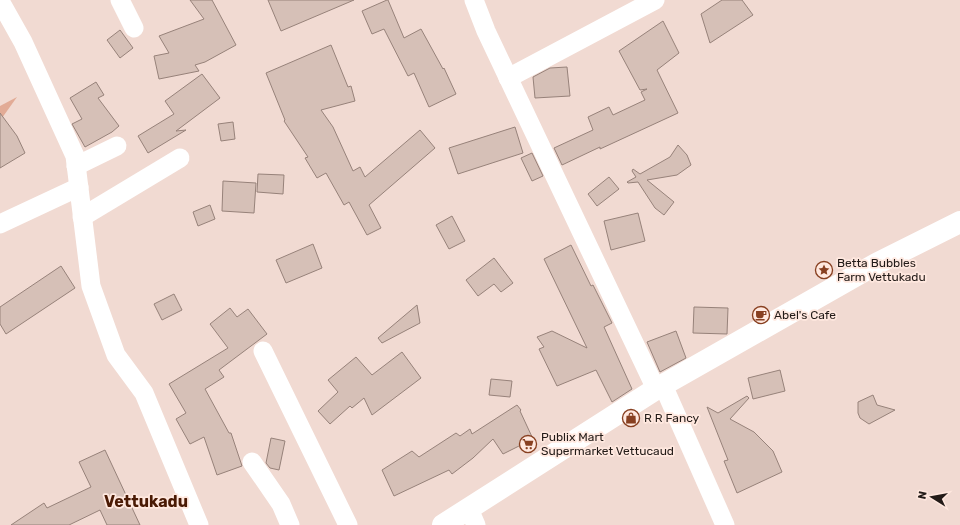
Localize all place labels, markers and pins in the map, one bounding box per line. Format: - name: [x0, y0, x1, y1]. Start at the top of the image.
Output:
- place label: Betta Bubbles Farm Vettukadu: [837, 256, 926, 284]
- place icon: Betta Bubbles Farm Vettukadu: [814, 260, 834, 280]
- cafe icon: Abel's Cafe: [751, 305, 771, 325]
- place label: Abel's Cafe: [774, 308, 836, 322]
- shop icon: R R Fancy: [621, 408, 641, 428]
- place label: R R Fancy: [644, 411, 700, 425]
- place label: Publix Mart Supermarket Vettucaud: [541, 430, 674, 458]
- supermarket icon: Publix Mart Supermarket Vettucaud: [518, 434, 538, 454]

